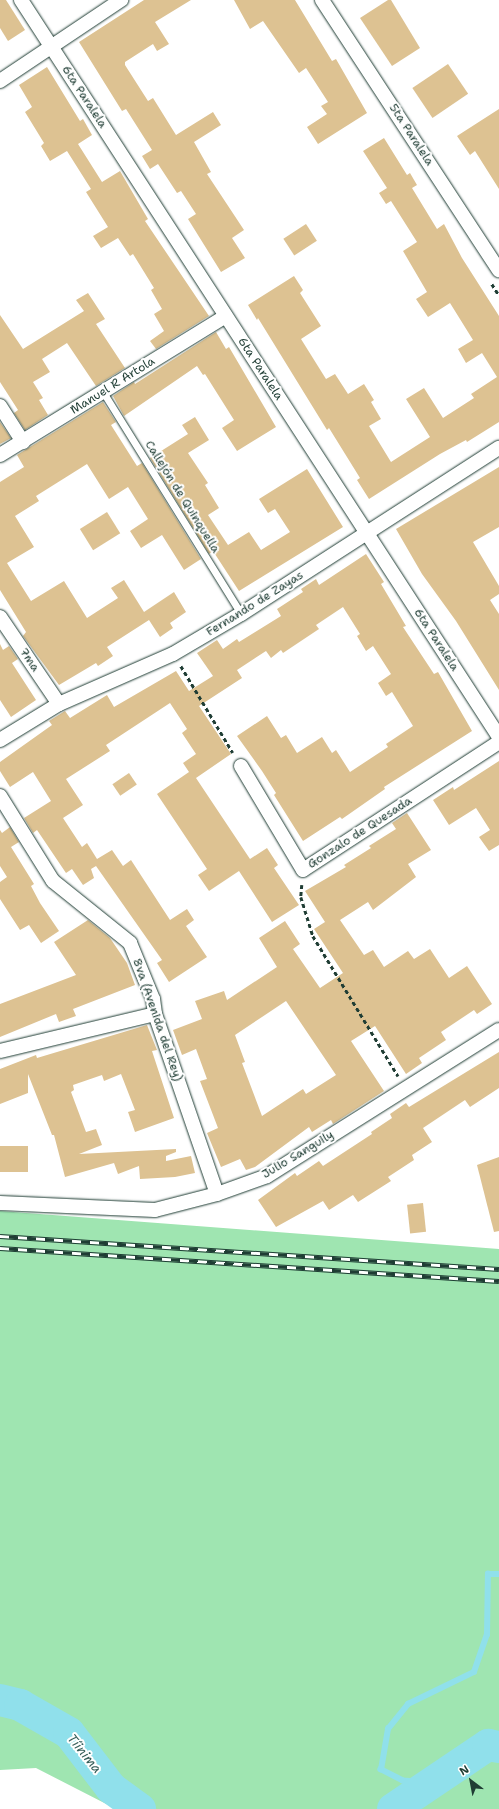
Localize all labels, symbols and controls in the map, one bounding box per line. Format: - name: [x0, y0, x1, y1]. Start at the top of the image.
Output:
- street label: 6ta Paralela: [58, 63, 110, 131]
- street label: 5ta Paralela: [386, 101, 436, 169]
- street label: 6ta Paralela: [234, 335, 286, 403]
- street label: Manuel R Artola: [68, 354, 158, 418]
- street label: Callejón de Quinquella: [142, 438, 222, 556]
- street label: Fernando de Zayas: [204, 568, 306, 640]
- street label: 6ta Paralela: [410, 606, 462, 674]
- street label: 7ma: [16, 645, 42, 675]
- street label: Gonzalo de Quesada: [305, 794, 415, 872]
- street label: 8va (Avenida del Rey): [129, 957, 185, 1083]
- street label: Julio Sanguily: [260, 1128, 336, 1182]
- water label: Tíinima: [64, 1731, 104, 1777]
- north arrow: [451, 1761, 491, 1801]
- text: N: [457, 1762, 472, 1779]

